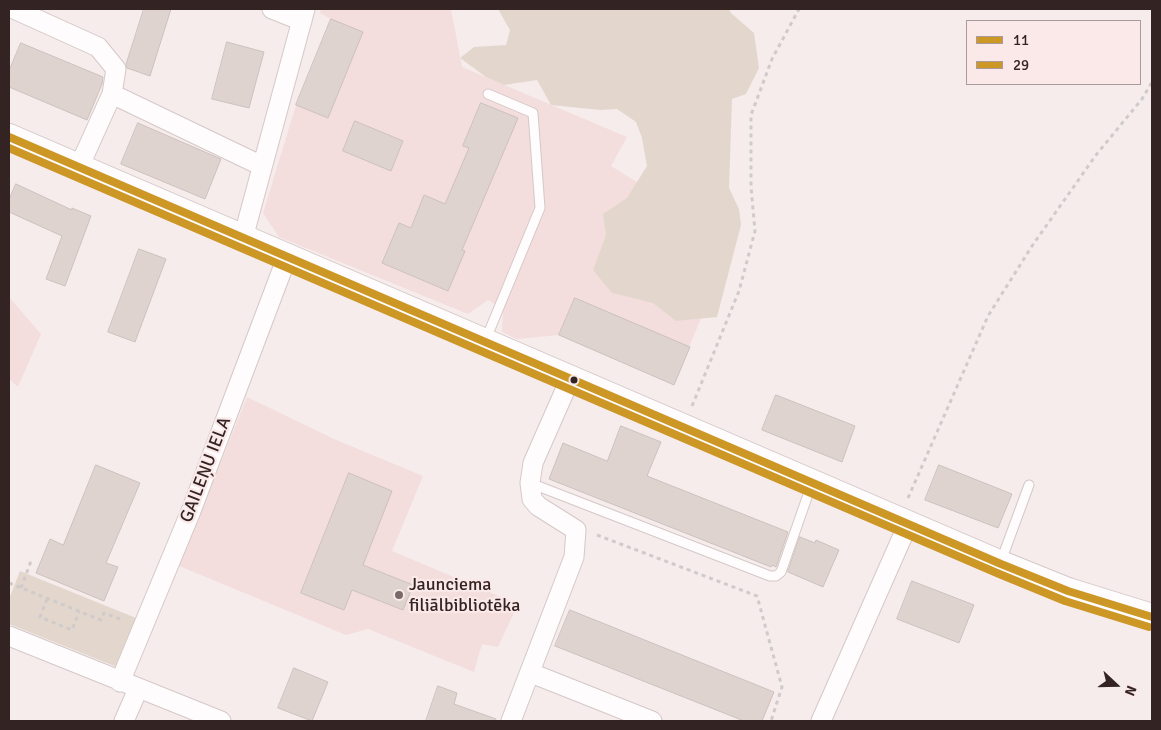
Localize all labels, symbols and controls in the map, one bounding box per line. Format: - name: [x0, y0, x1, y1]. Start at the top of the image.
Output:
- legend: [966, 20, 1141, 85]
- text: 11: [1013, 31, 1029, 49]
- text: 29: [1013, 56, 1029, 74]
- unlabelled marker: [569, 375, 579, 385]
- street label: GAILEŅU IELA: [176, 414, 236, 526]
- place label: Jaunciema filiālbibliotēka: [409, 574, 520, 616]
- marker: Jaunciema filiālbibliotēka: [393, 589, 405, 601]
- north arrow: [1091, 660, 1141, 710]
- text: N: [1121, 683, 1140, 698]

